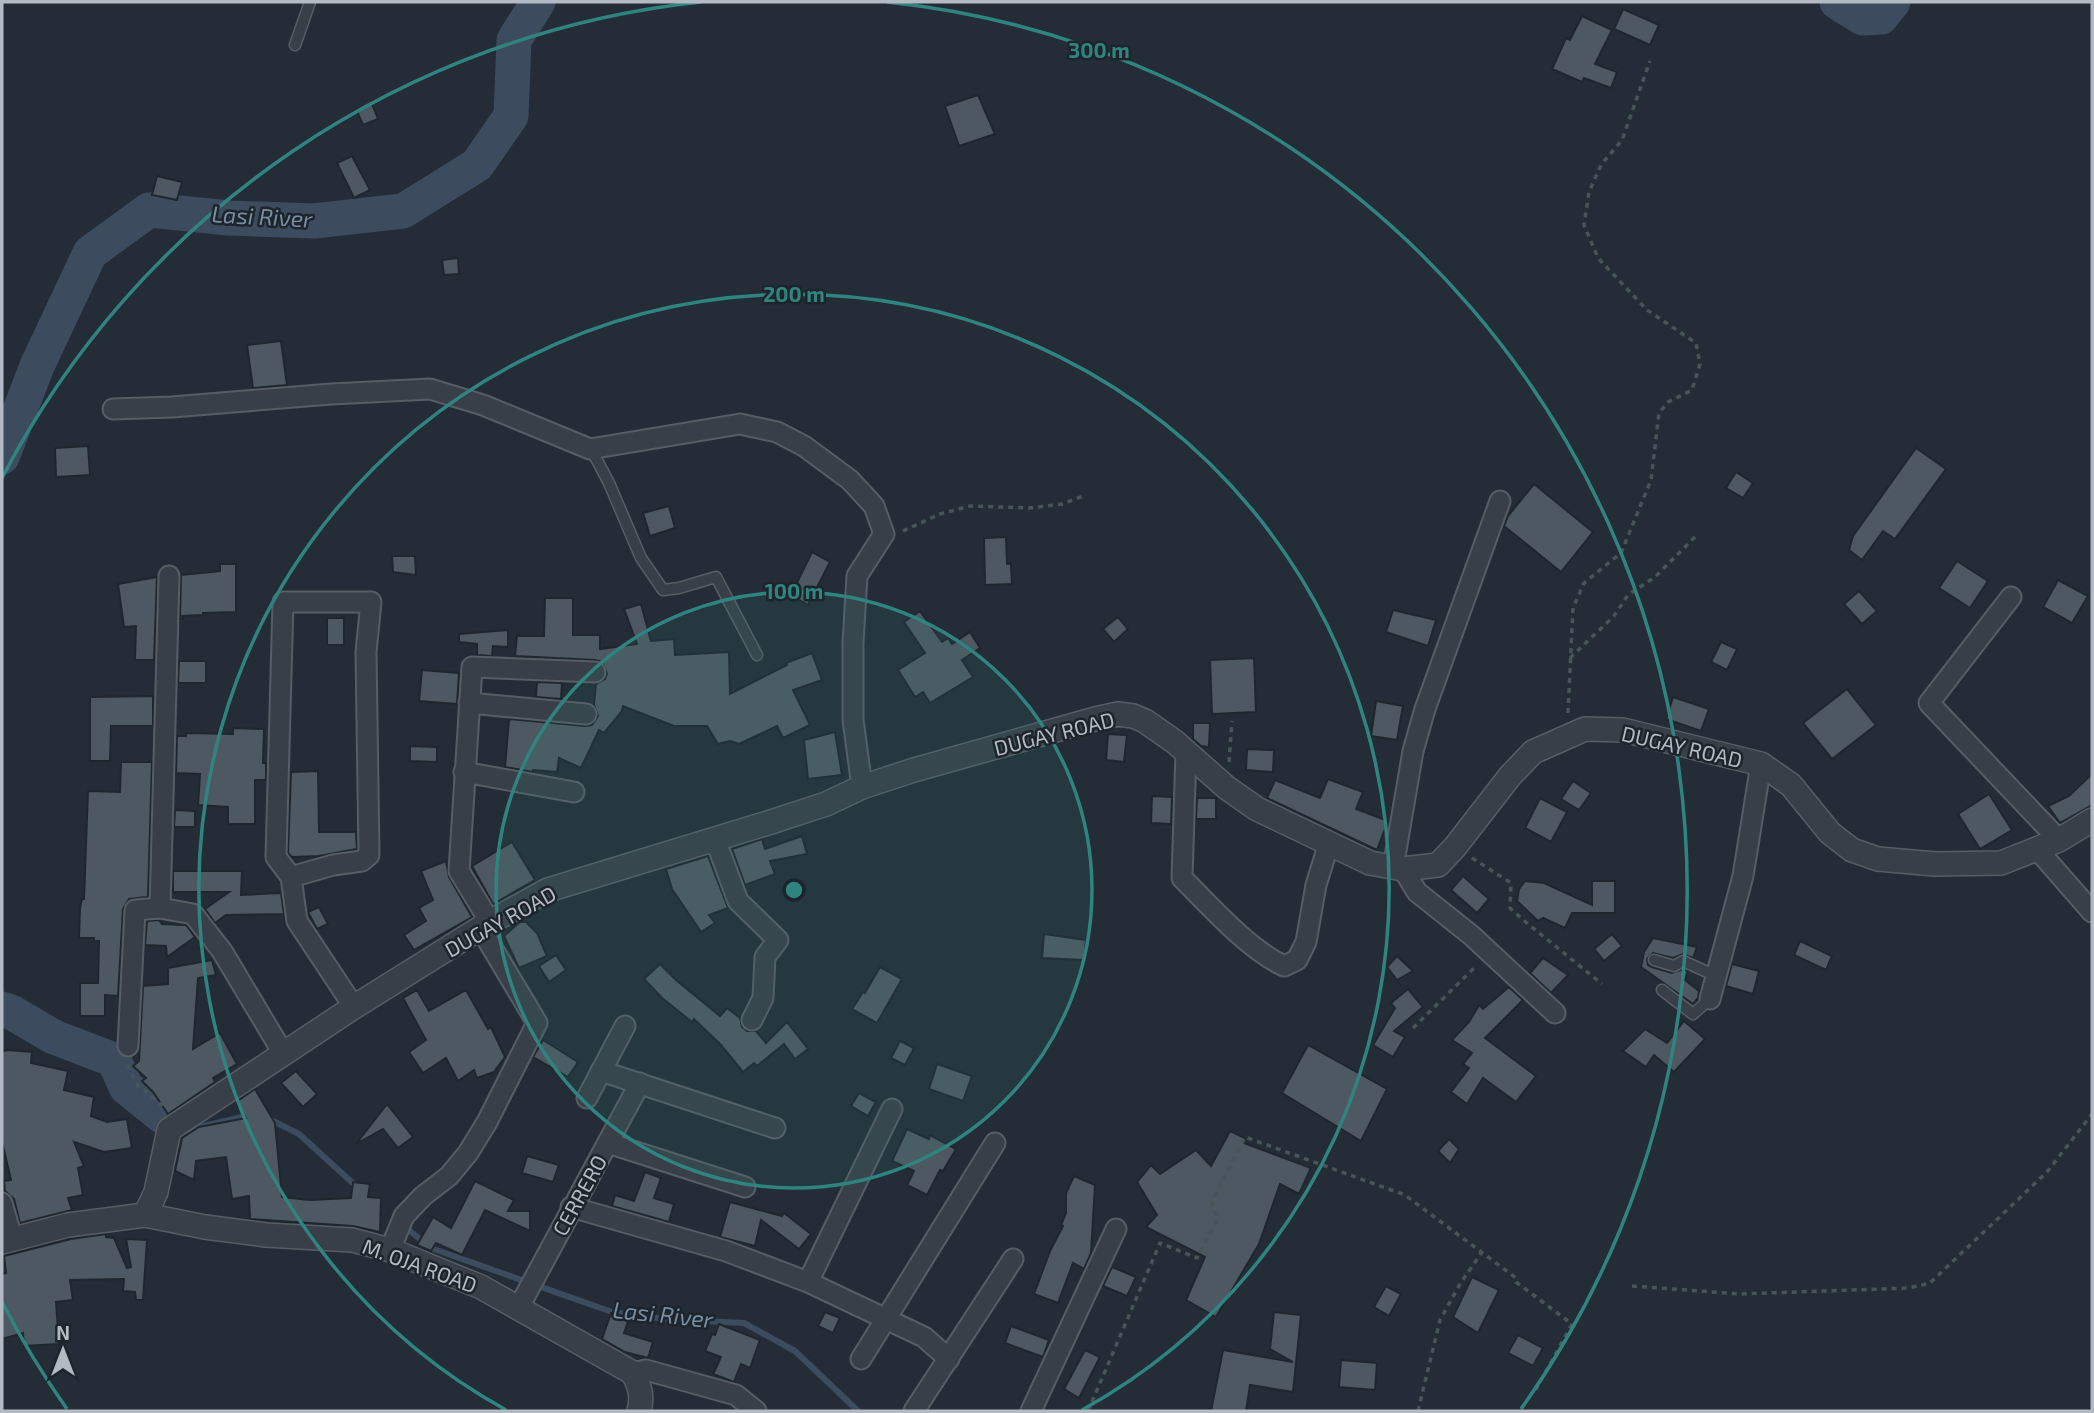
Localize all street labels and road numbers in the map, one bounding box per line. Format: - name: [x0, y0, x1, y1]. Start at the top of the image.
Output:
- street label: DUGAY ROAD: [991, 706, 1117, 760]
- street label: DUGAY ROAD: [1619, 720, 1745, 772]
- street label: DUGAY ROAD: [440, 880, 560, 962]
- street label: CERRERO: [547, 1150, 611, 1240]
- street label: M. OJA ROAD: [359, 1233, 481, 1297]

